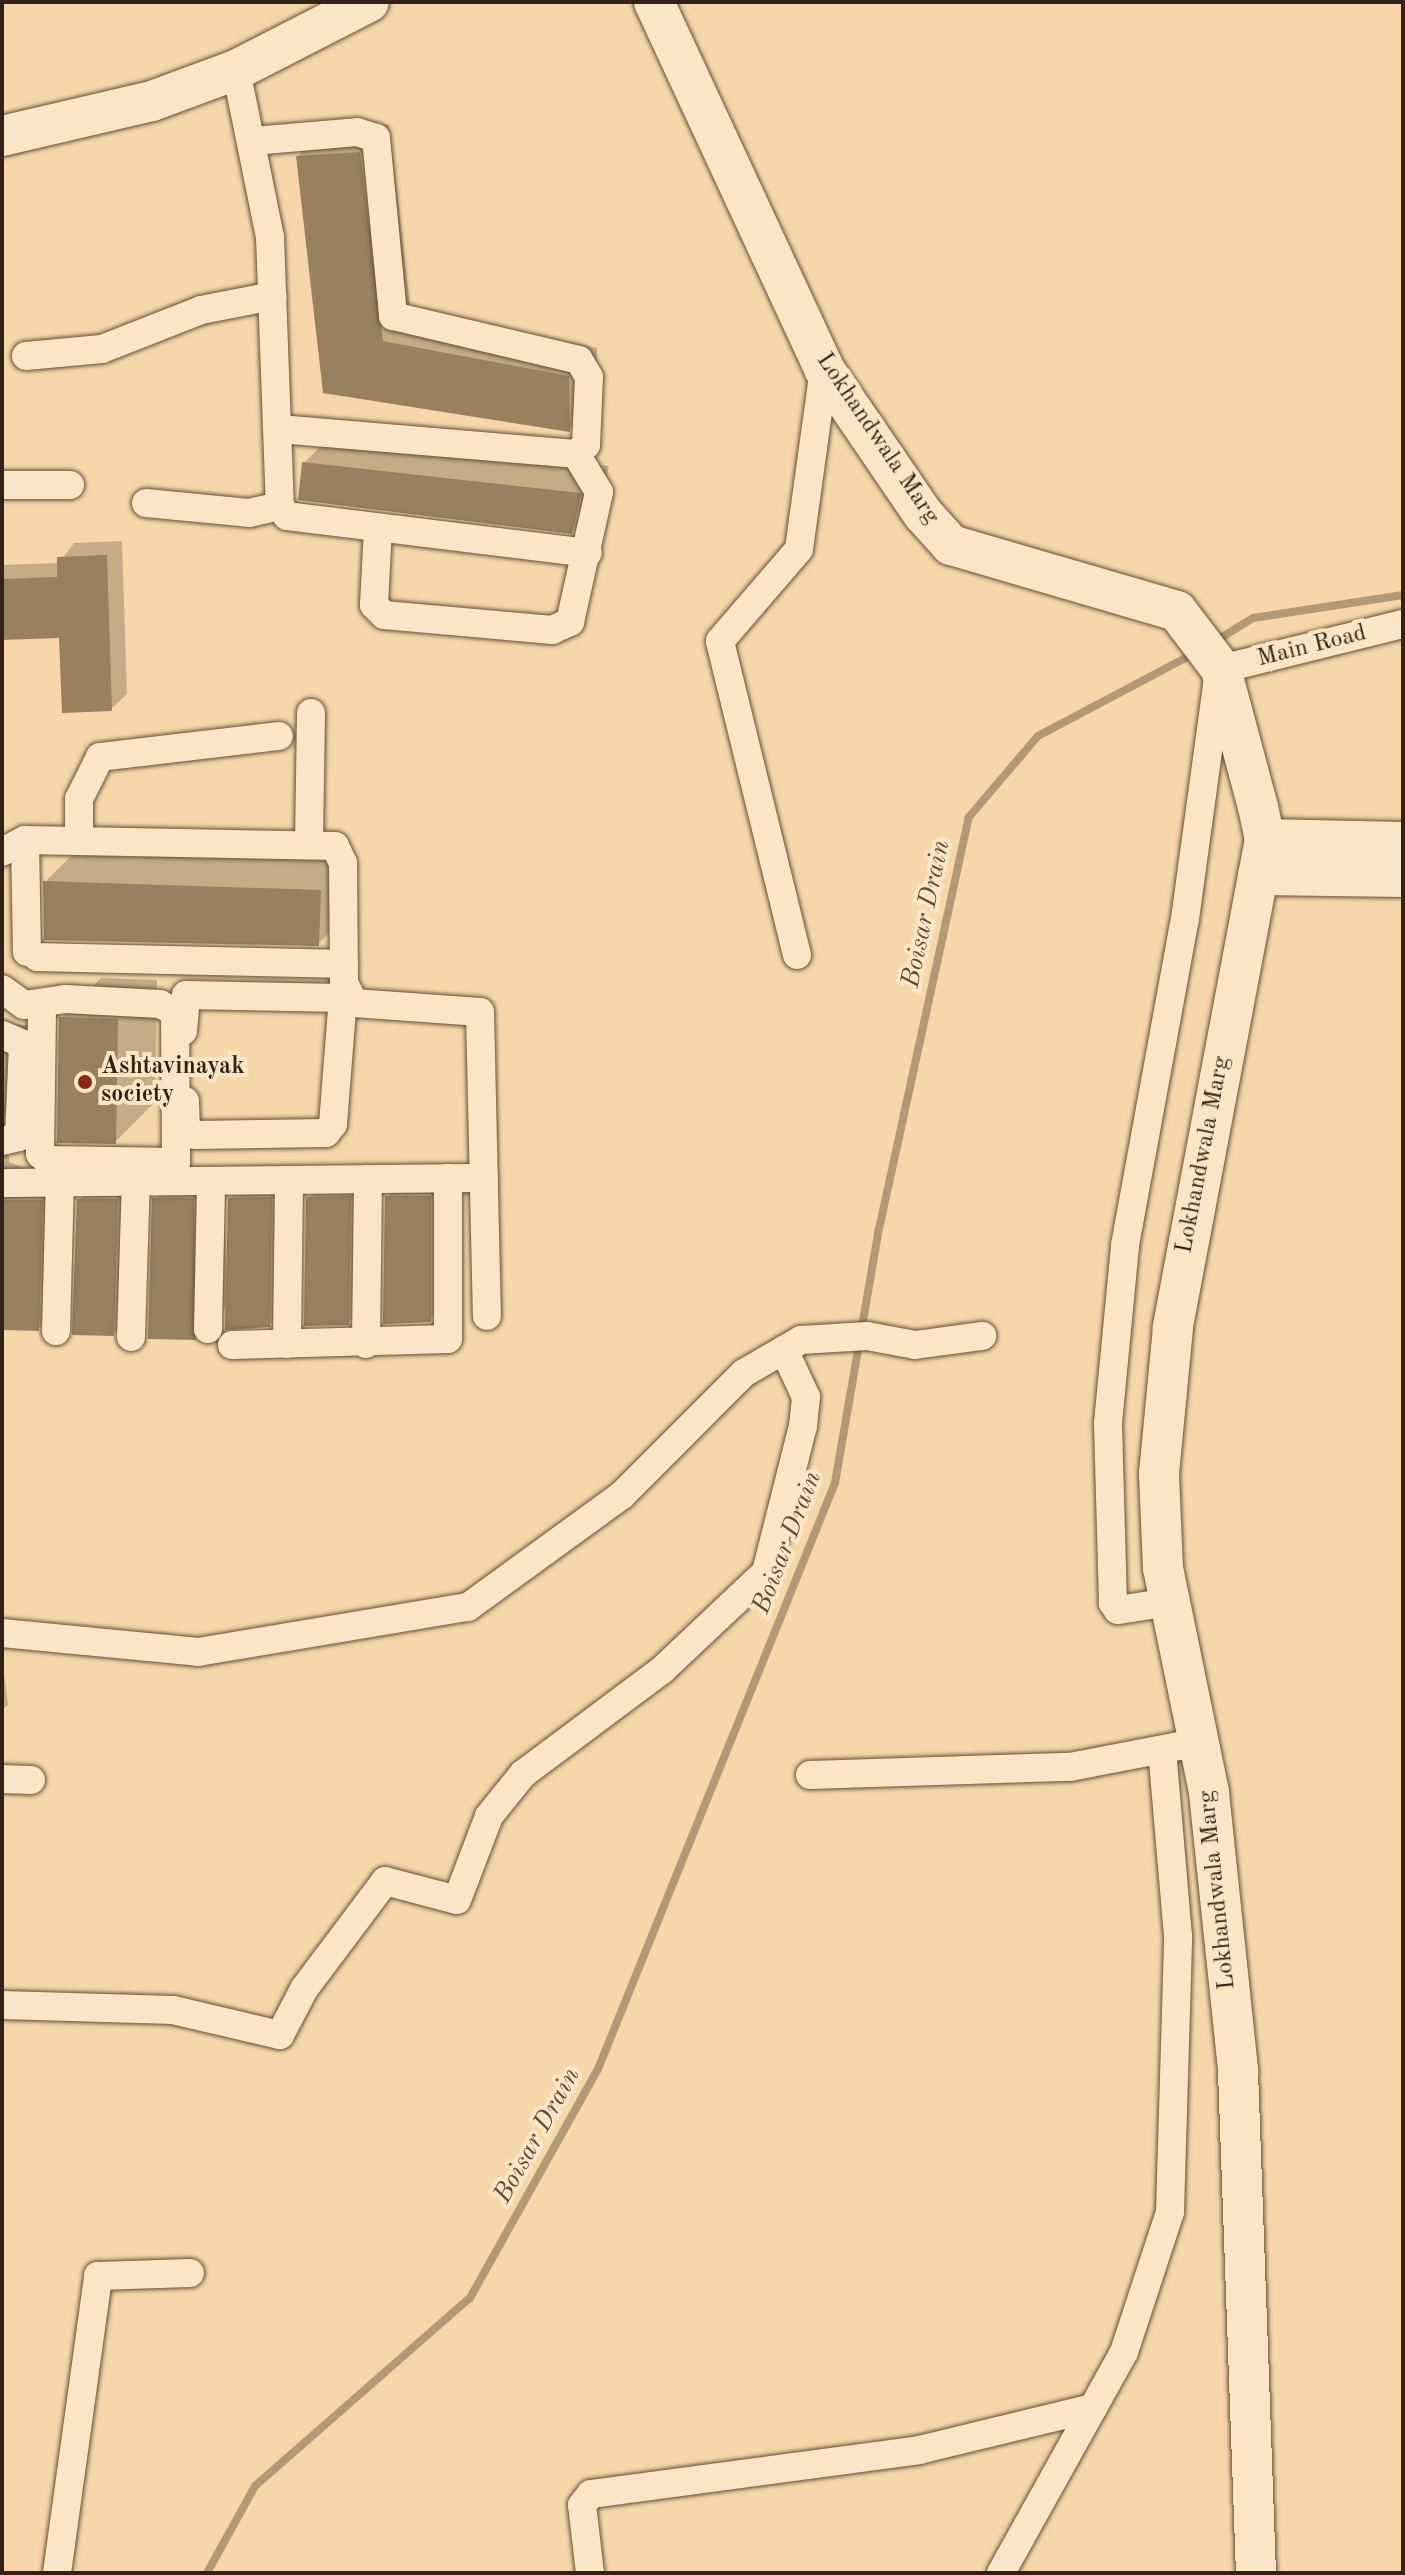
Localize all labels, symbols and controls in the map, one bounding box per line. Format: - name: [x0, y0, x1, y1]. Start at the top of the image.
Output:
- street label: Lokhandwala Marg: [809, 348, 945, 530]
- street label: Main Road: [1254, 620, 1370, 674]
- water label: Boisar Drain: [896, 837, 958, 991]
- place label: Ashtavinayak society: [101, 1054, 245, 1110]
- street label: Lokhandwala Marg: [1171, 1054, 1237, 1256]
- marker: Ashtavinayak society: [76, 1073, 94, 1091]
- water label: Boisar Drain: [747, 1467, 829, 1619]
- street label: Lokhandwala Marg: [1193, 1789, 1243, 1991]
- water label: Boisar Drain: [488, 2063, 588, 2209]

